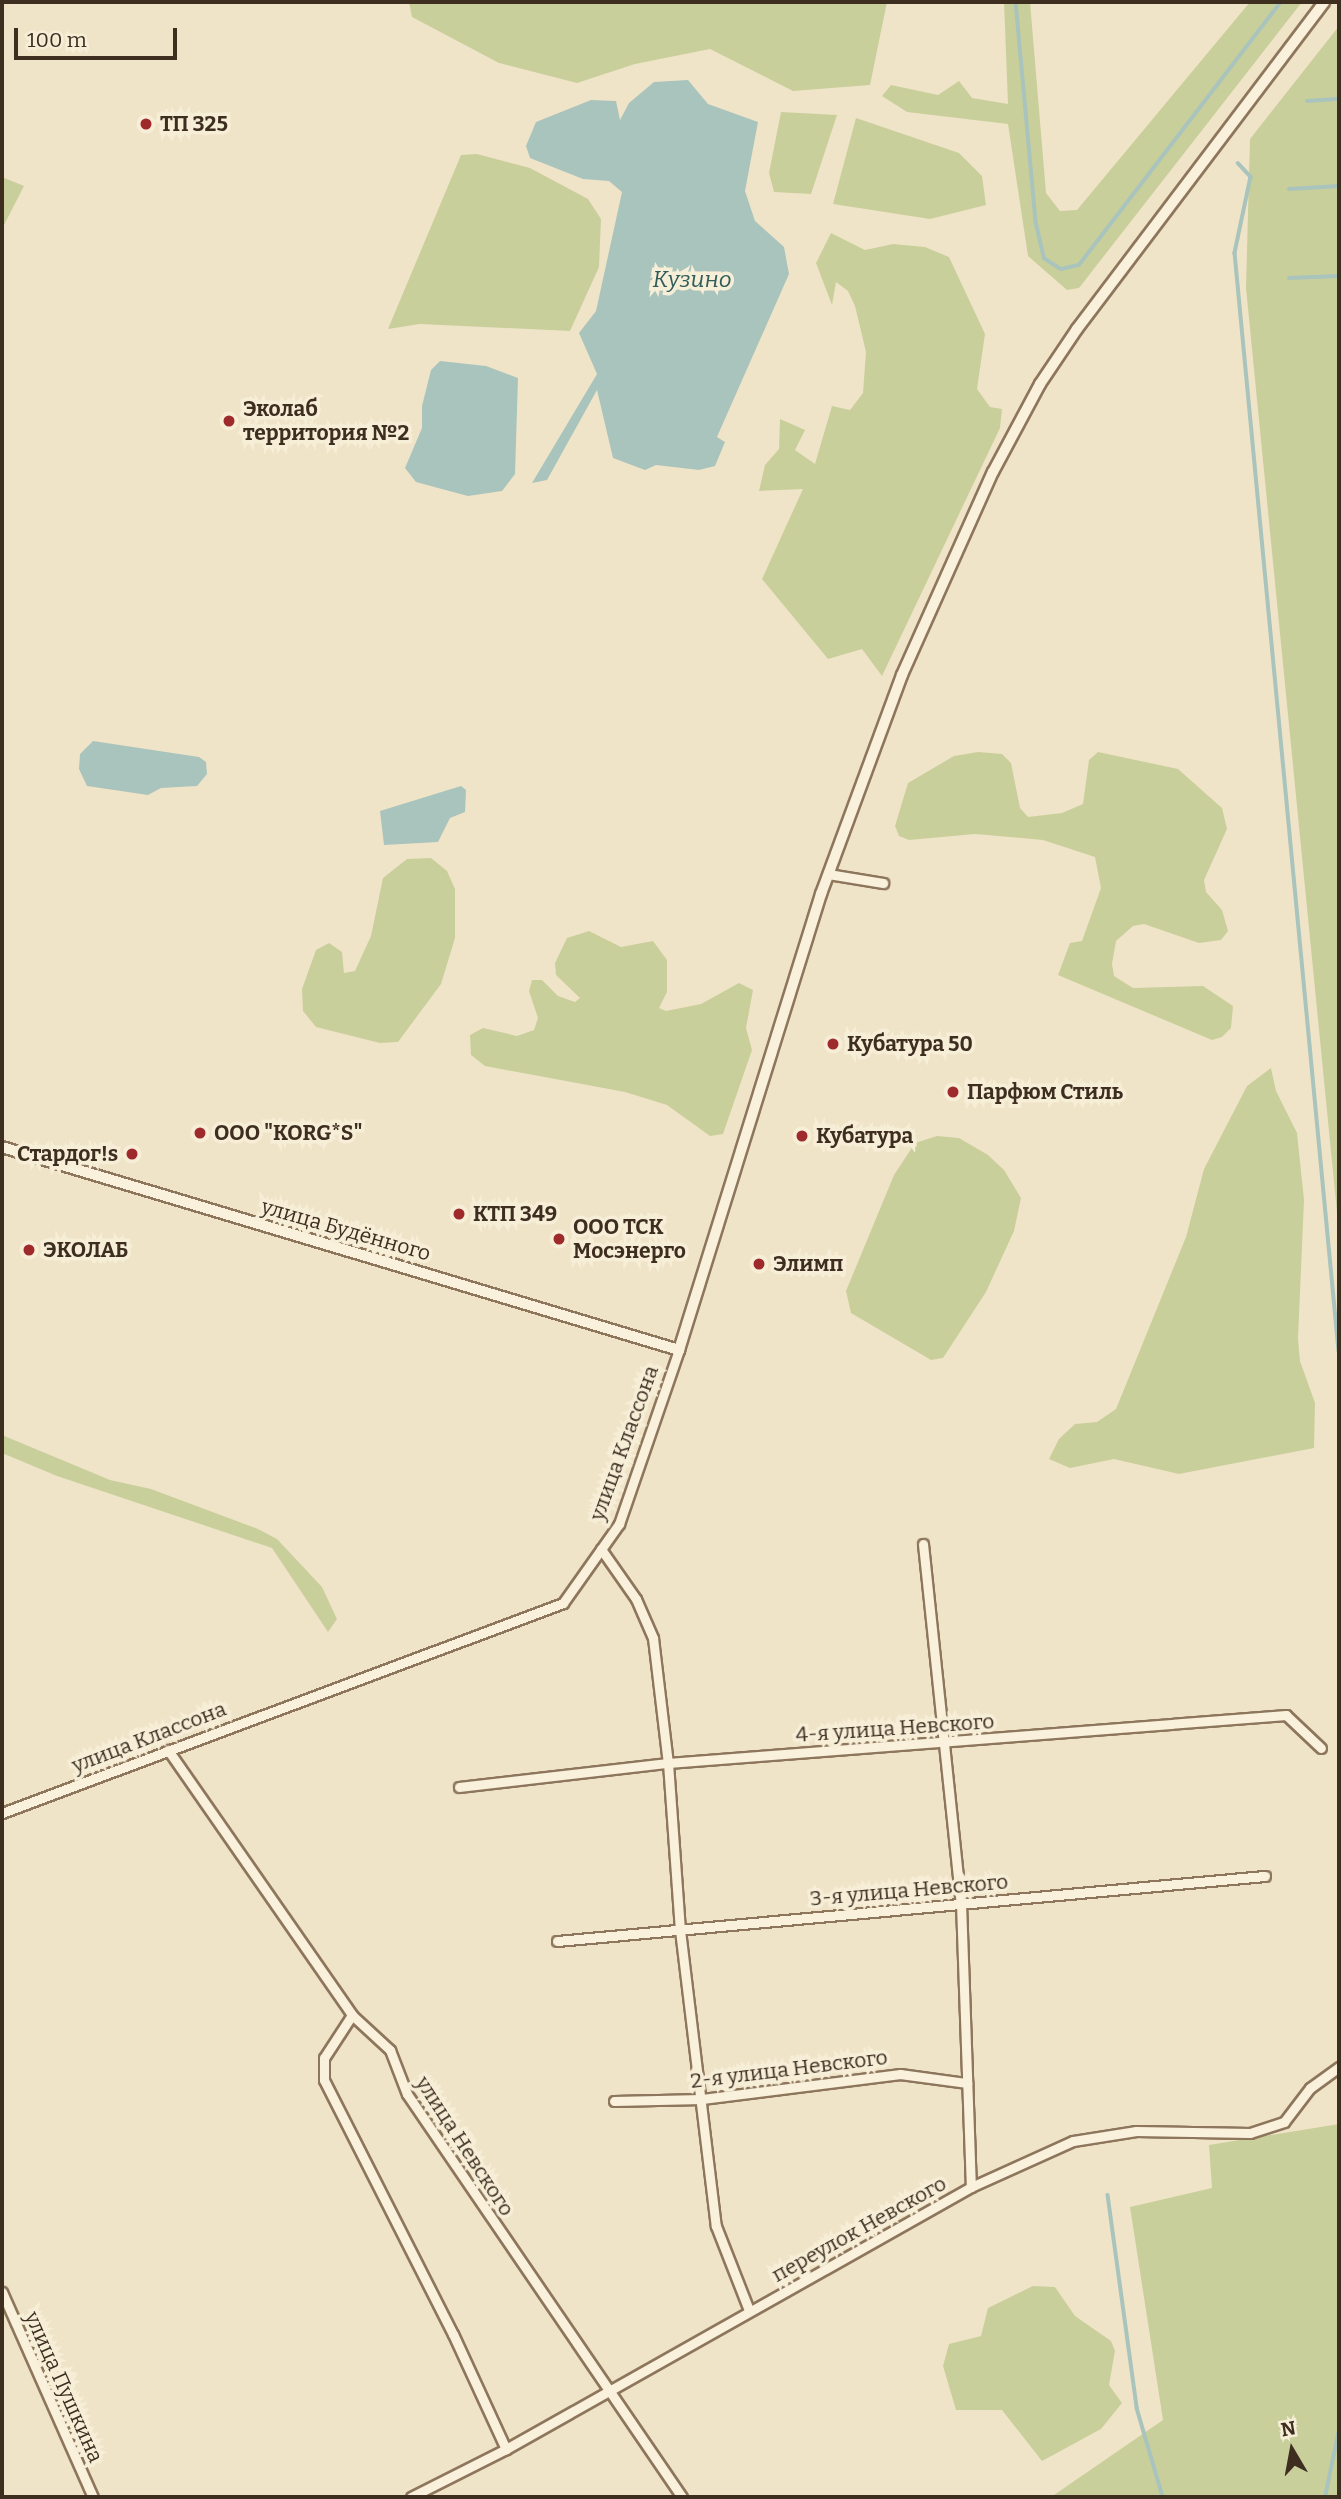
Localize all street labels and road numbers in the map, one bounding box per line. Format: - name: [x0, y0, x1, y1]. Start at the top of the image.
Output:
- street label: улица Будённого: [258, 1194, 434, 1266]
- street label: улица Классона: [584, 1362, 664, 1524]
- street label: улица Классона: [68, 1696, 230, 1778]
- street label: 4-я улица Невского: [795, 1708, 995, 1748]
- street label: 3-я улица Невского: [809, 1869, 1009, 1911]
- street label: 2-я улица Невского: [689, 2044, 889, 2094]
- street label: улица Невского: [410, 2071, 520, 2221]
- street label: переулок Невского: [767, 2171, 951, 2287]
- street label: улица Пушкина: [19, 2308, 109, 2466]

